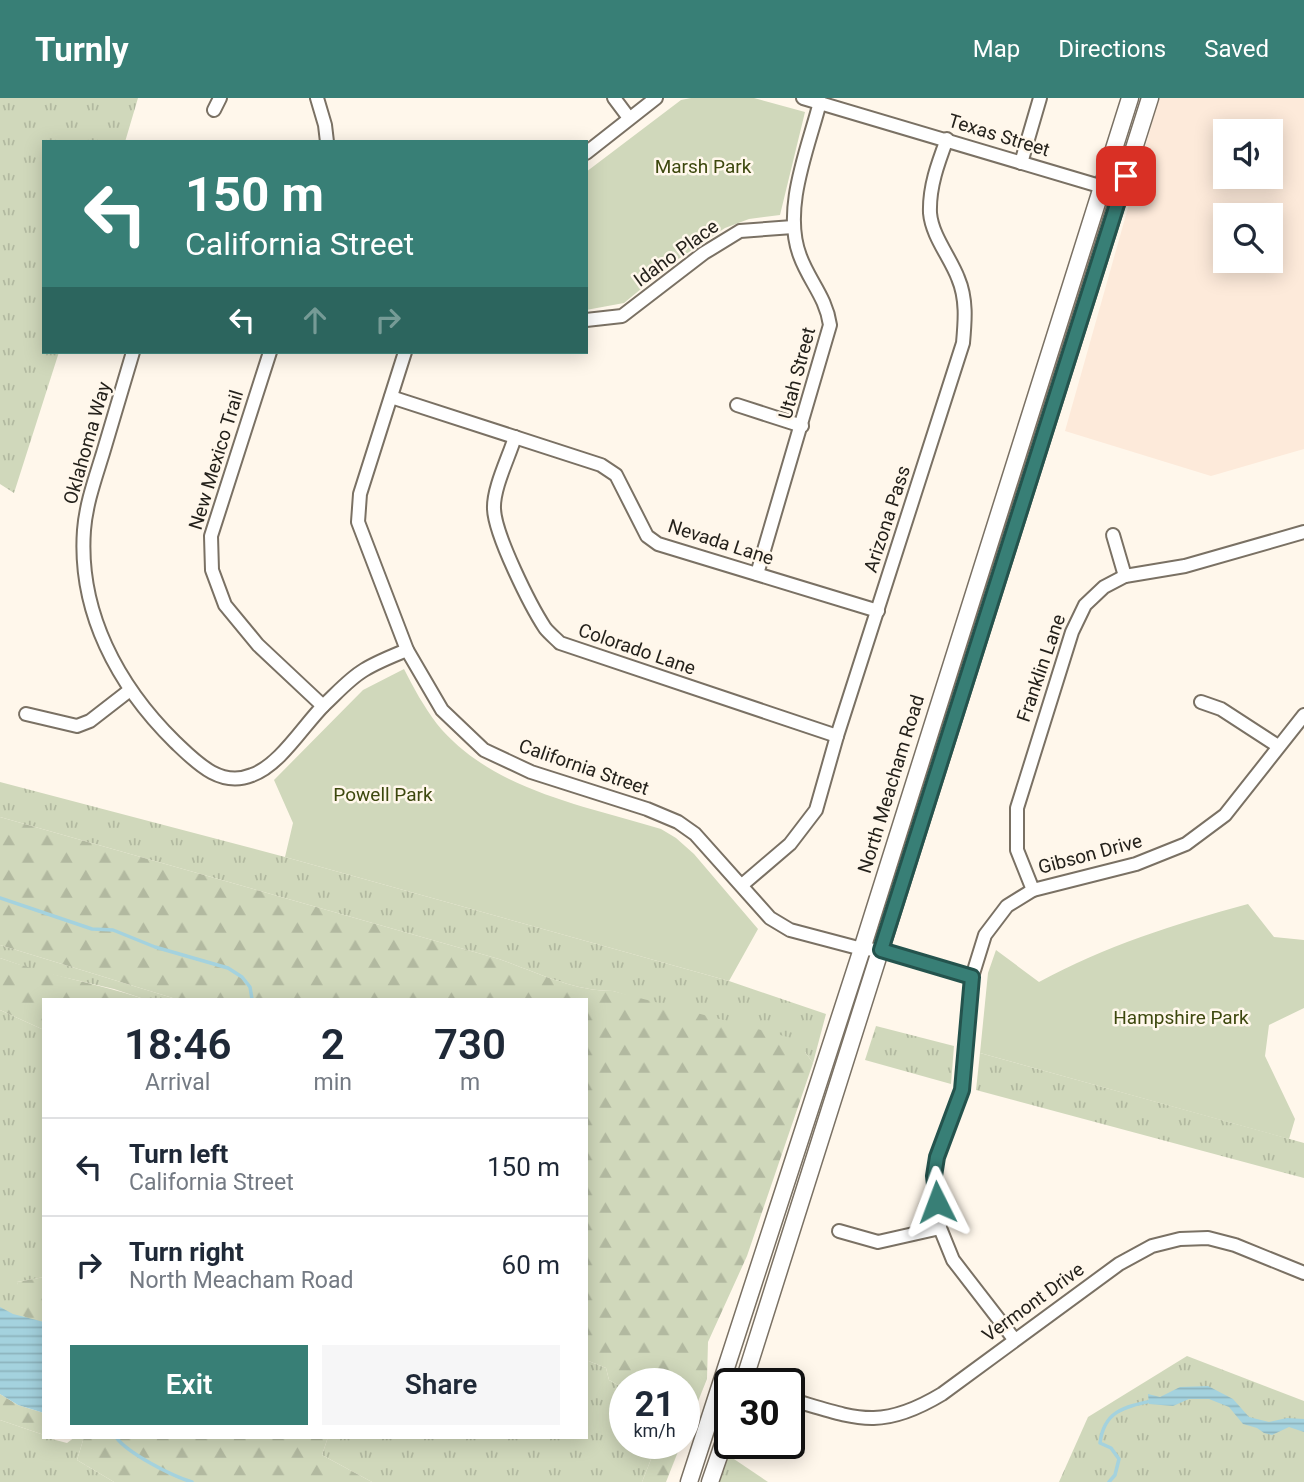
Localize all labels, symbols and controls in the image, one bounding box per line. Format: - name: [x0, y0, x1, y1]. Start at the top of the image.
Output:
- text: Turnly: [35, 30, 129, 69]
- text: Map: [973, 35, 1020, 63]
- text: Directions: [1058, 35, 1166, 63]
- text: Saved: [1204, 35, 1269, 63]
- street label: Texas Street: [945, 109, 1053, 161]
- map controls: [1213, 119, 1283, 273]
- button: sound: [1213, 119, 1283, 189]
- pin: [1096, 146, 1156, 206]
- park label: Marsh Park: [655, 155, 752, 178]
- icon: arrive: [1107, 157, 1145, 195]
- text: 150 m: [185, 166, 324, 223]
- icon: left: [70, 168, 161, 259]
- button: search: [1213, 203, 1283, 273]
- street label: Idaho Place: [629, 215, 723, 291]
- text: California Street: [185, 225, 414, 263]
- icon: left: [223, 301, 261, 339]
- icon: ahead: [296, 301, 334, 339]
- icon: right: [369, 301, 407, 339]
- street label: Utah Street: [774, 325, 820, 421]
- street label: Oklahoma Way: [59, 379, 115, 507]
- street label: New Mexico Trail: [184, 387, 248, 533]
- street label: Arizona Pass: [859, 463, 915, 575]
- street label: Nevada Lane: [665, 514, 777, 570]
- street label: Franklin Lane: [1012, 611, 1070, 725]
- street label: Colorado Lane: [575, 618, 699, 680]
- street label: North Meacham Road: [853, 692, 929, 876]
- street label: California Street: [516, 734, 652, 800]
- park label: Powell Park: [333, 783, 433, 806]
- street label: Gibson Drive: [1035, 829, 1145, 879]
- park label: Hampshire Park: [1113, 1006, 1249, 1029]
- text: 18:46: [124, 1020, 231, 1069]
- text: 2: [321, 1020, 345, 1069]
- text: 730: [434, 1020, 506, 1069]
- text: Arrival: [145, 1069, 210, 1096]
- text: min: [313, 1069, 352, 1096]
- text: m: [460, 1069, 480, 1096]
- text: Turn left: [129, 1139, 228, 1169]
- icon: left: [70, 1148, 108, 1186]
- text: 150 m: [487, 1152, 560, 1182]
- position arrow: [900, 1165, 974, 1239]
- text: California Street: [129, 1169, 294, 1196]
- text: Turn right: [129, 1237, 244, 1267]
- icon: right: [70, 1246, 108, 1284]
- text: 60 m: [502, 1250, 560, 1280]
- street label: Vermont Drive: [978, 1257, 1088, 1347]
- text: North Meacham Road: [129, 1267, 353, 1294]
- button: Exit: [70, 1345, 308, 1425]
- button: Share: [322, 1345, 560, 1425]
- speed limit sign: 30: [714, 1368, 805, 1459]
- text: 21: [634, 1384, 675, 1425]
- text: km/h: [633, 1420, 676, 1441]

